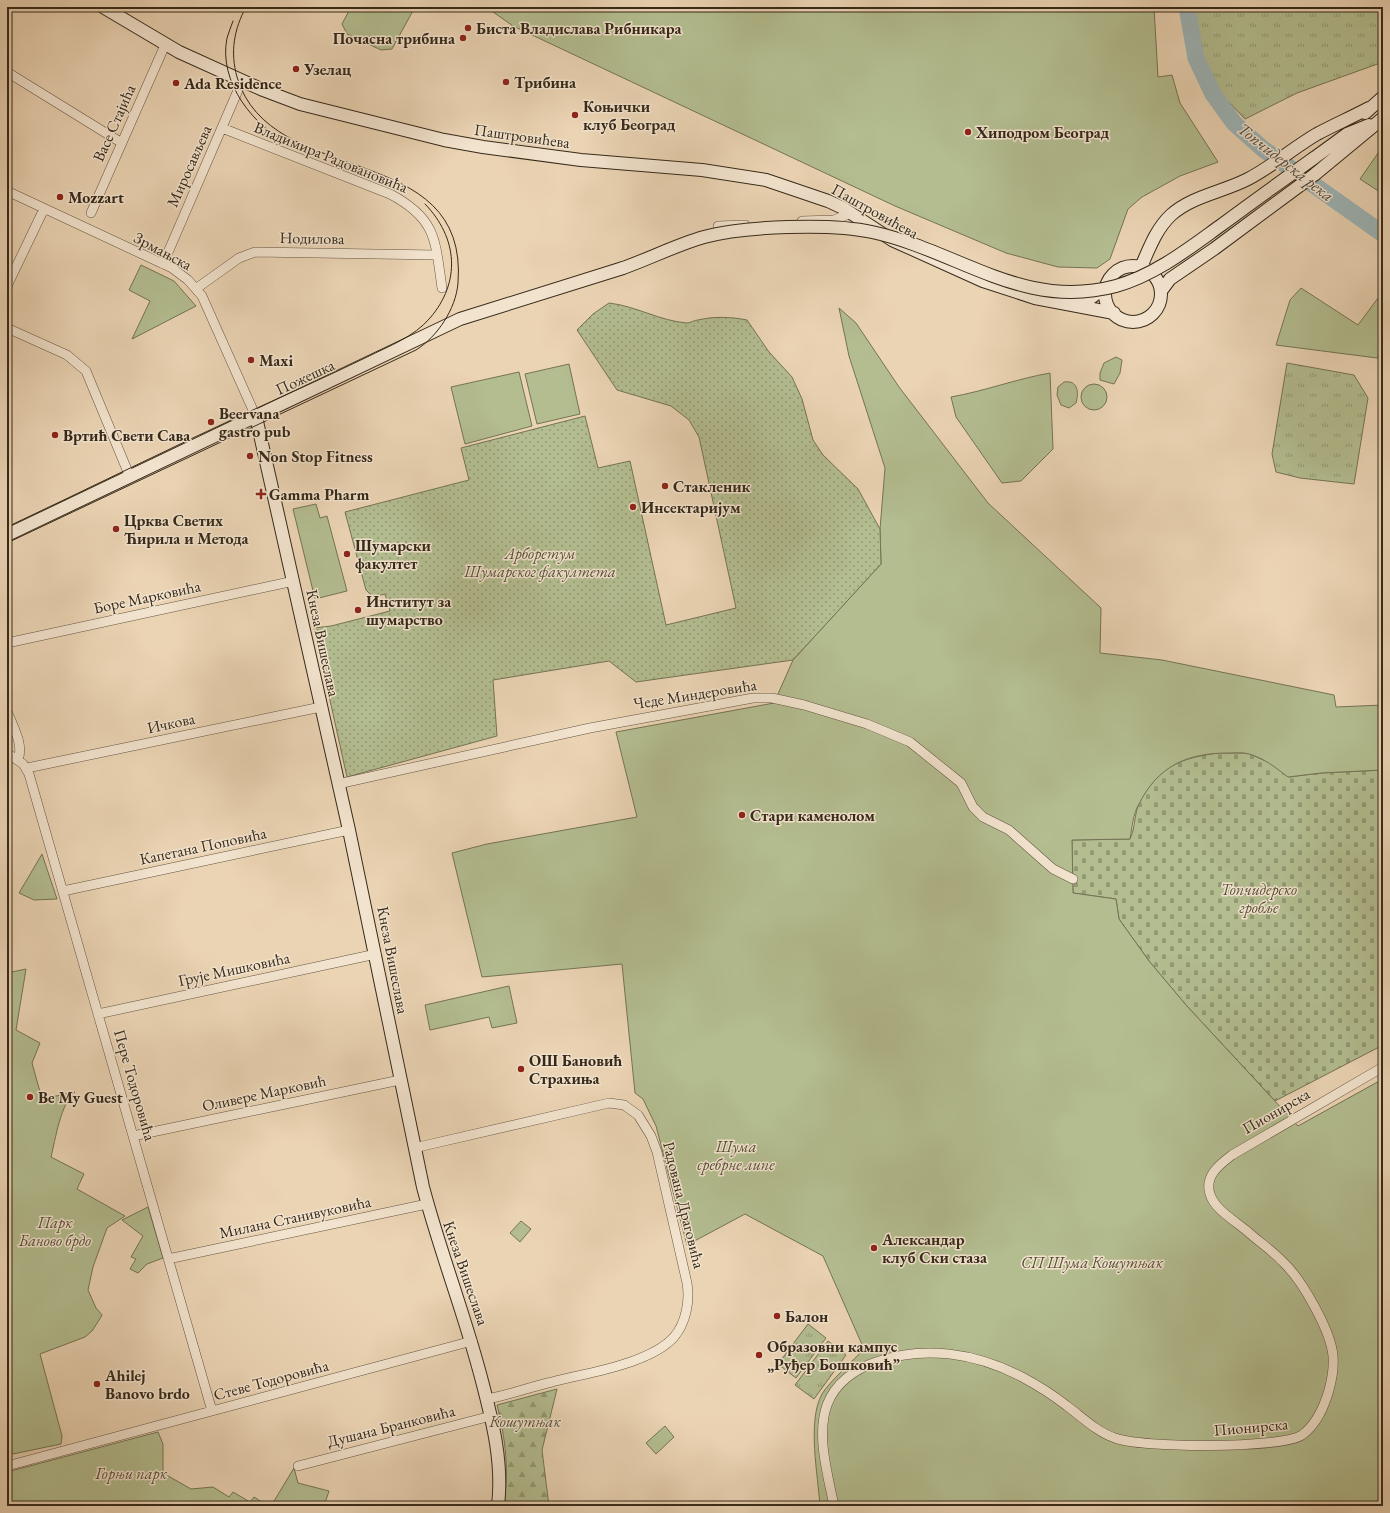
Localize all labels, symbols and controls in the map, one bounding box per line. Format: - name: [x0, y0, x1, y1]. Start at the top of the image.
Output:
- place label: Биста Владислава Рибникара: [476, 18, 682, 39]
- marker: Биста Владислава Рибникара: [463, 23, 473, 33]
- place label: Почасна трибина: [333, 28, 456, 49]
- marker: Почасна трибина: [458, 33, 468, 43]
- place label: Узелац: [303, 59, 352, 80]
- marker: Узелац: [291, 64, 301, 74]
- place label: Трибина: [514, 72, 577, 93]
- place label: Ada Residence: [183, 73, 282, 94]
- marker: Трибина: [501, 77, 511, 87]
- marker: Ada Residence: [171, 78, 181, 88]
- street label: Васе Стајића: [88, 81, 141, 165]
- place label: Коњички клуб Београд: [583, 96, 676, 135]
- marker: Коњички клуб Београд: [570, 110, 580, 120]
- street label: Владимира Радовановића: [251, 117, 412, 198]
- water label: Топчидерска река: [1233, 118, 1339, 206]
- street label: Паштровићева: [473, 119, 572, 153]
- street label: Миросављева: [162, 121, 217, 210]
- place label: Хиподром Београд: [975, 122, 1110, 143]
- marker: Хиподром Београд: [963, 127, 973, 137]
- street label: Паштровићева: [828, 178, 923, 244]
- place label: Mozzart: [68, 187, 124, 208]
- marker: Mozzart: [55, 192, 65, 202]
- street label: Зрмањска: [130, 227, 196, 275]
- street label: Нодилова: [279, 227, 345, 249]
- place label: Maxi: [259, 350, 293, 371]
- street label: Пожешка: [272, 354, 338, 400]
- marker: Maxi: [246, 355, 256, 365]
- place label: Beervana gastro pub: [219, 403, 291, 442]
- marker: Beervana gastro pub: [206, 417, 216, 427]
- place label: Вртић Свети Сава: [63, 425, 191, 446]
- marker: Вртић Свети Сава: [50, 430, 60, 440]
- place label: Non Stop Fitness: [258, 446, 373, 467]
- marker: Non Stop Fitness: [245, 451, 255, 461]
- place label: Стакленик: [673, 476, 751, 497]
- marker: Стакленик: [660, 481, 670, 491]
- place label: Gamma Pharm: [269, 484, 369, 505]
- marker: Gamma Pharm: [256, 489, 266, 499]
- place label: Инсектаријум: [641, 497, 741, 518]
- marker: Инсектаријум: [628, 502, 638, 512]
- place label: Црква Светих Ћирила и Метода: [124, 510, 250, 549]
- marker: Црква Светих Ћирила и Метода: [111, 524, 121, 534]
- place label: Шумарски факултет: [355, 535, 431, 574]
- park label: Арборетум Шумарског факултета: [463, 543, 616, 582]
- marker: Шумарски факултет: [342, 549, 352, 559]
- street label: Боре Марковића: [92, 575, 203, 619]
- street label: Кнеза Вишеслава: [301, 587, 345, 699]
- place label: Институт за шумарство: [366, 591, 452, 630]
- marker: Институт за шумарство: [353, 605, 363, 615]
- street label: Чеде Миндеровића: [632, 674, 759, 714]
- street label: Ичкова: [145, 708, 197, 738]
- place label: Стари каменолом: [750, 805, 875, 826]
- marker: Стари каменолом: [737, 810, 747, 820]
- street label: Капетана Поповића: [138, 822, 269, 870]
- park label: Топчидерско гробље: [1221, 879, 1297, 918]
- street label: Кнеза Вишеслава: [372, 904, 414, 1016]
- street label: Грује Мишковића: [176, 947, 292, 991]
- street label: Пере Тодоровића: [109, 1027, 161, 1144]
- place label: ОШ Бановић Страхиња: [529, 1050, 622, 1089]
- marker: ОШ Бановић Страхиња: [516, 1064, 526, 1074]
- street label: Оливере Марковић: [200, 1070, 328, 1116]
- street label: Пионирска: [1238, 1083, 1314, 1139]
- place label: Be My Guest: [38, 1087, 123, 1108]
- marker: Be My Guest: [25, 1092, 35, 1102]
- park label: Шума сребрне липе: [697, 1136, 775, 1175]
- street label: Радована Драговића: [658, 1139, 710, 1271]
- street label: Милана Станивуковића: [217, 1191, 373, 1243]
- park label: Парк Баново брдо: [18, 1212, 91, 1251]
- street label: Кнеза Вишеслава: [438, 1218, 494, 1329]
- place label: Александар клуб Ски стаза: [881, 1229, 988, 1268]
- marker: Александар клуб Ски стаза: [869, 1243, 879, 1253]
- park label: СП Шума Кошутњак: [1021, 1252, 1163, 1273]
- place label: Балон: [785, 1306, 828, 1327]
- marker: Балон: [772, 1311, 782, 1321]
- place label: Образовни кампус „Руђер Бошковић”: [767, 1336, 900, 1375]
- marker: Образовни кампус „Руђер Бошковић”: [754, 1350, 764, 1360]
- street label: Стеве Тодоровића: [211, 1354, 331, 1405]
- place label: Ahilej Banovo brdo: [104, 1365, 190, 1404]
- marker: Ahilej Banovo brdo: [92, 1379, 102, 1389]
- street label: Душана Бранковића: [325, 1400, 458, 1452]
- park label: Кошутњак: [488, 1411, 561, 1432]
- street label: Пионирска: [1213, 1413, 1290, 1441]
- park label: Горњи парк: [94, 1463, 167, 1484]

